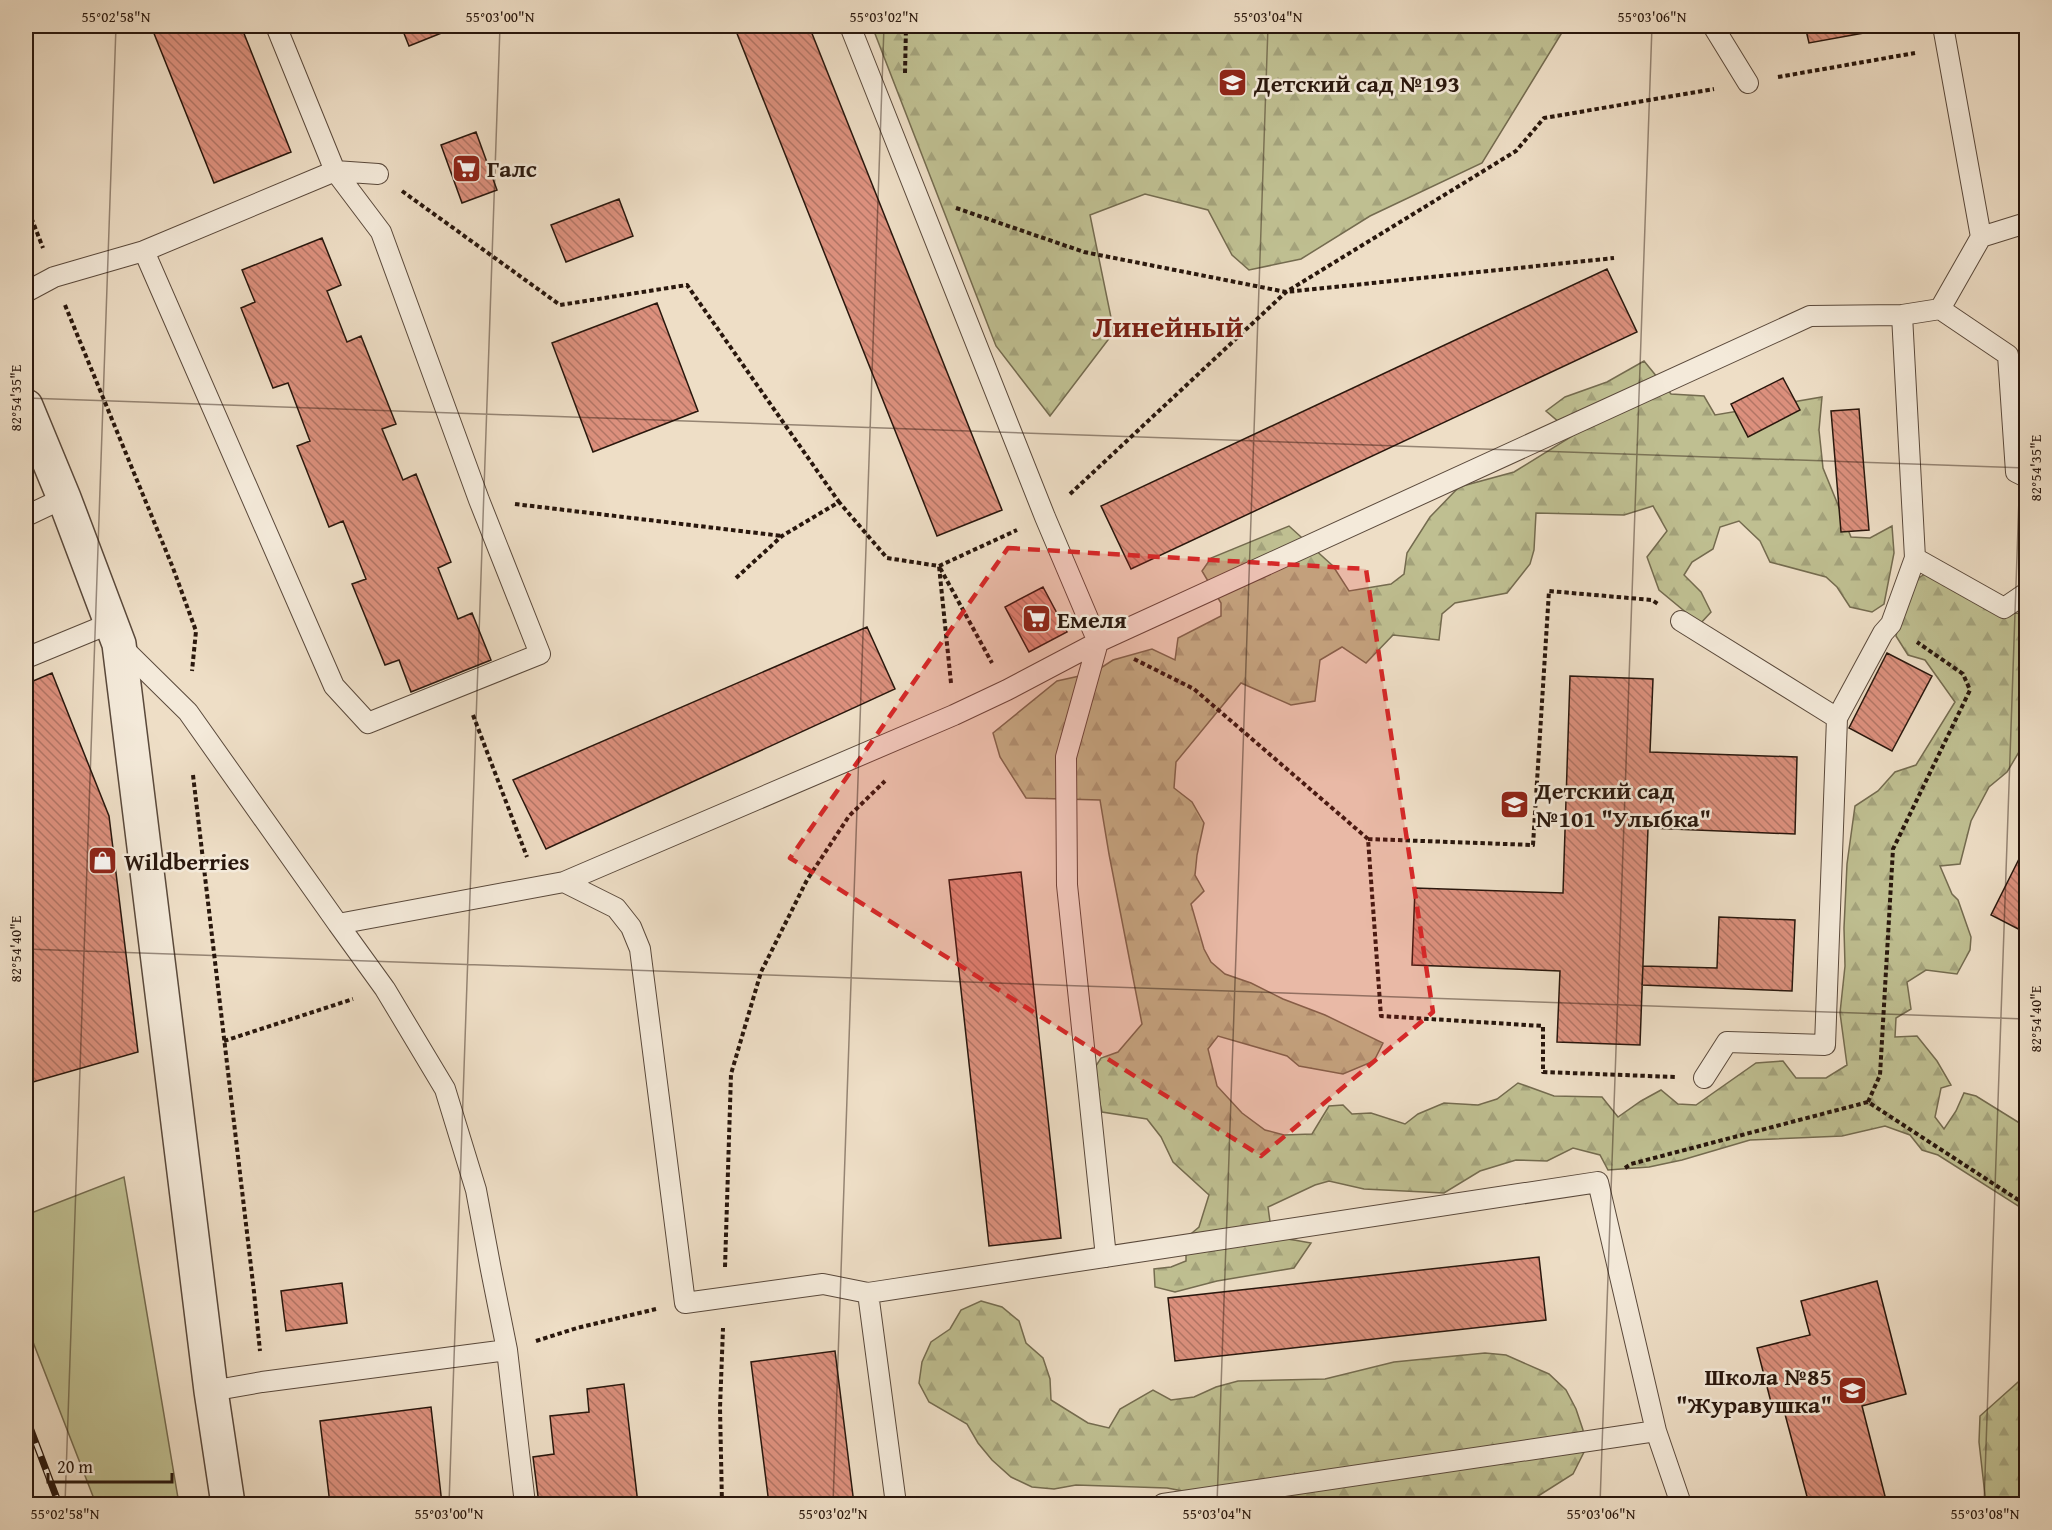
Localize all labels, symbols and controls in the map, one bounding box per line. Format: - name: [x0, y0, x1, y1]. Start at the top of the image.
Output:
- text: 55°02'58"N: [82, 6, 151, 27]
- text: 55°03'00"N: [466, 6, 535, 27]
- text: 55°03'02"N: [850, 6, 919, 27]
- text: 55°03'04"N: [1234, 6, 1303, 27]
- text: 55°03'06"N: [1618, 6, 1687, 27]
- place label: Детский сад №193: [1253, 66, 1460, 101]
- school or university icon: Детский сад №193: [1217, 67, 1249, 99]
- place label: Галс: [487, 151, 537, 186]
- supermarket icon: Галс: [450, 152, 482, 184]
- district label: Линейный: [1092, 304, 1244, 348]
- text: 82°54'35"E: [5, 364, 26, 431]
- text: 82°54'35"E: [2025, 434, 2046, 501]
- place label: Емеля: [1057, 602, 1127, 637]
- supermarket icon: Емеля: [1020, 603, 1052, 635]
- place label: Детский сад №101 "Улыбка": [1534, 773, 1711, 836]
- school or university icon: Детский сад №101 "Улыбка": [1498, 788, 1530, 820]
- place label: Wildberries: [124, 844, 250, 879]
- shop icon: Wildberries: [87, 845, 119, 877]
- text: 82°54'40"E: [5, 915, 26, 982]
- text: 82°54'40"E: [2025, 985, 2046, 1052]
- place label: Школа №85 "Журавушка": [1676, 1359, 1832, 1422]
- school or university icon: Школа №85 "Журавушка": [1837, 1374, 1869, 1406]
- scale bar: [48, 1446, 172, 1484]
- text: 20 m: [57, 1453, 93, 1480]
- text: 55°02'58"N: [31, 1503, 100, 1524]
- text: 55°03'00"N: [415, 1503, 484, 1524]
- text: 55°03'02"N: [799, 1503, 868, 1524]
- text: 55°03'04"N: [1183, 1503, 1252, 1524]
- text: 55°03'06"N: [1567, 1503, 1636, 1524]
- text: 55°03'08"N: [1951, 1503, 2020, 1524]

